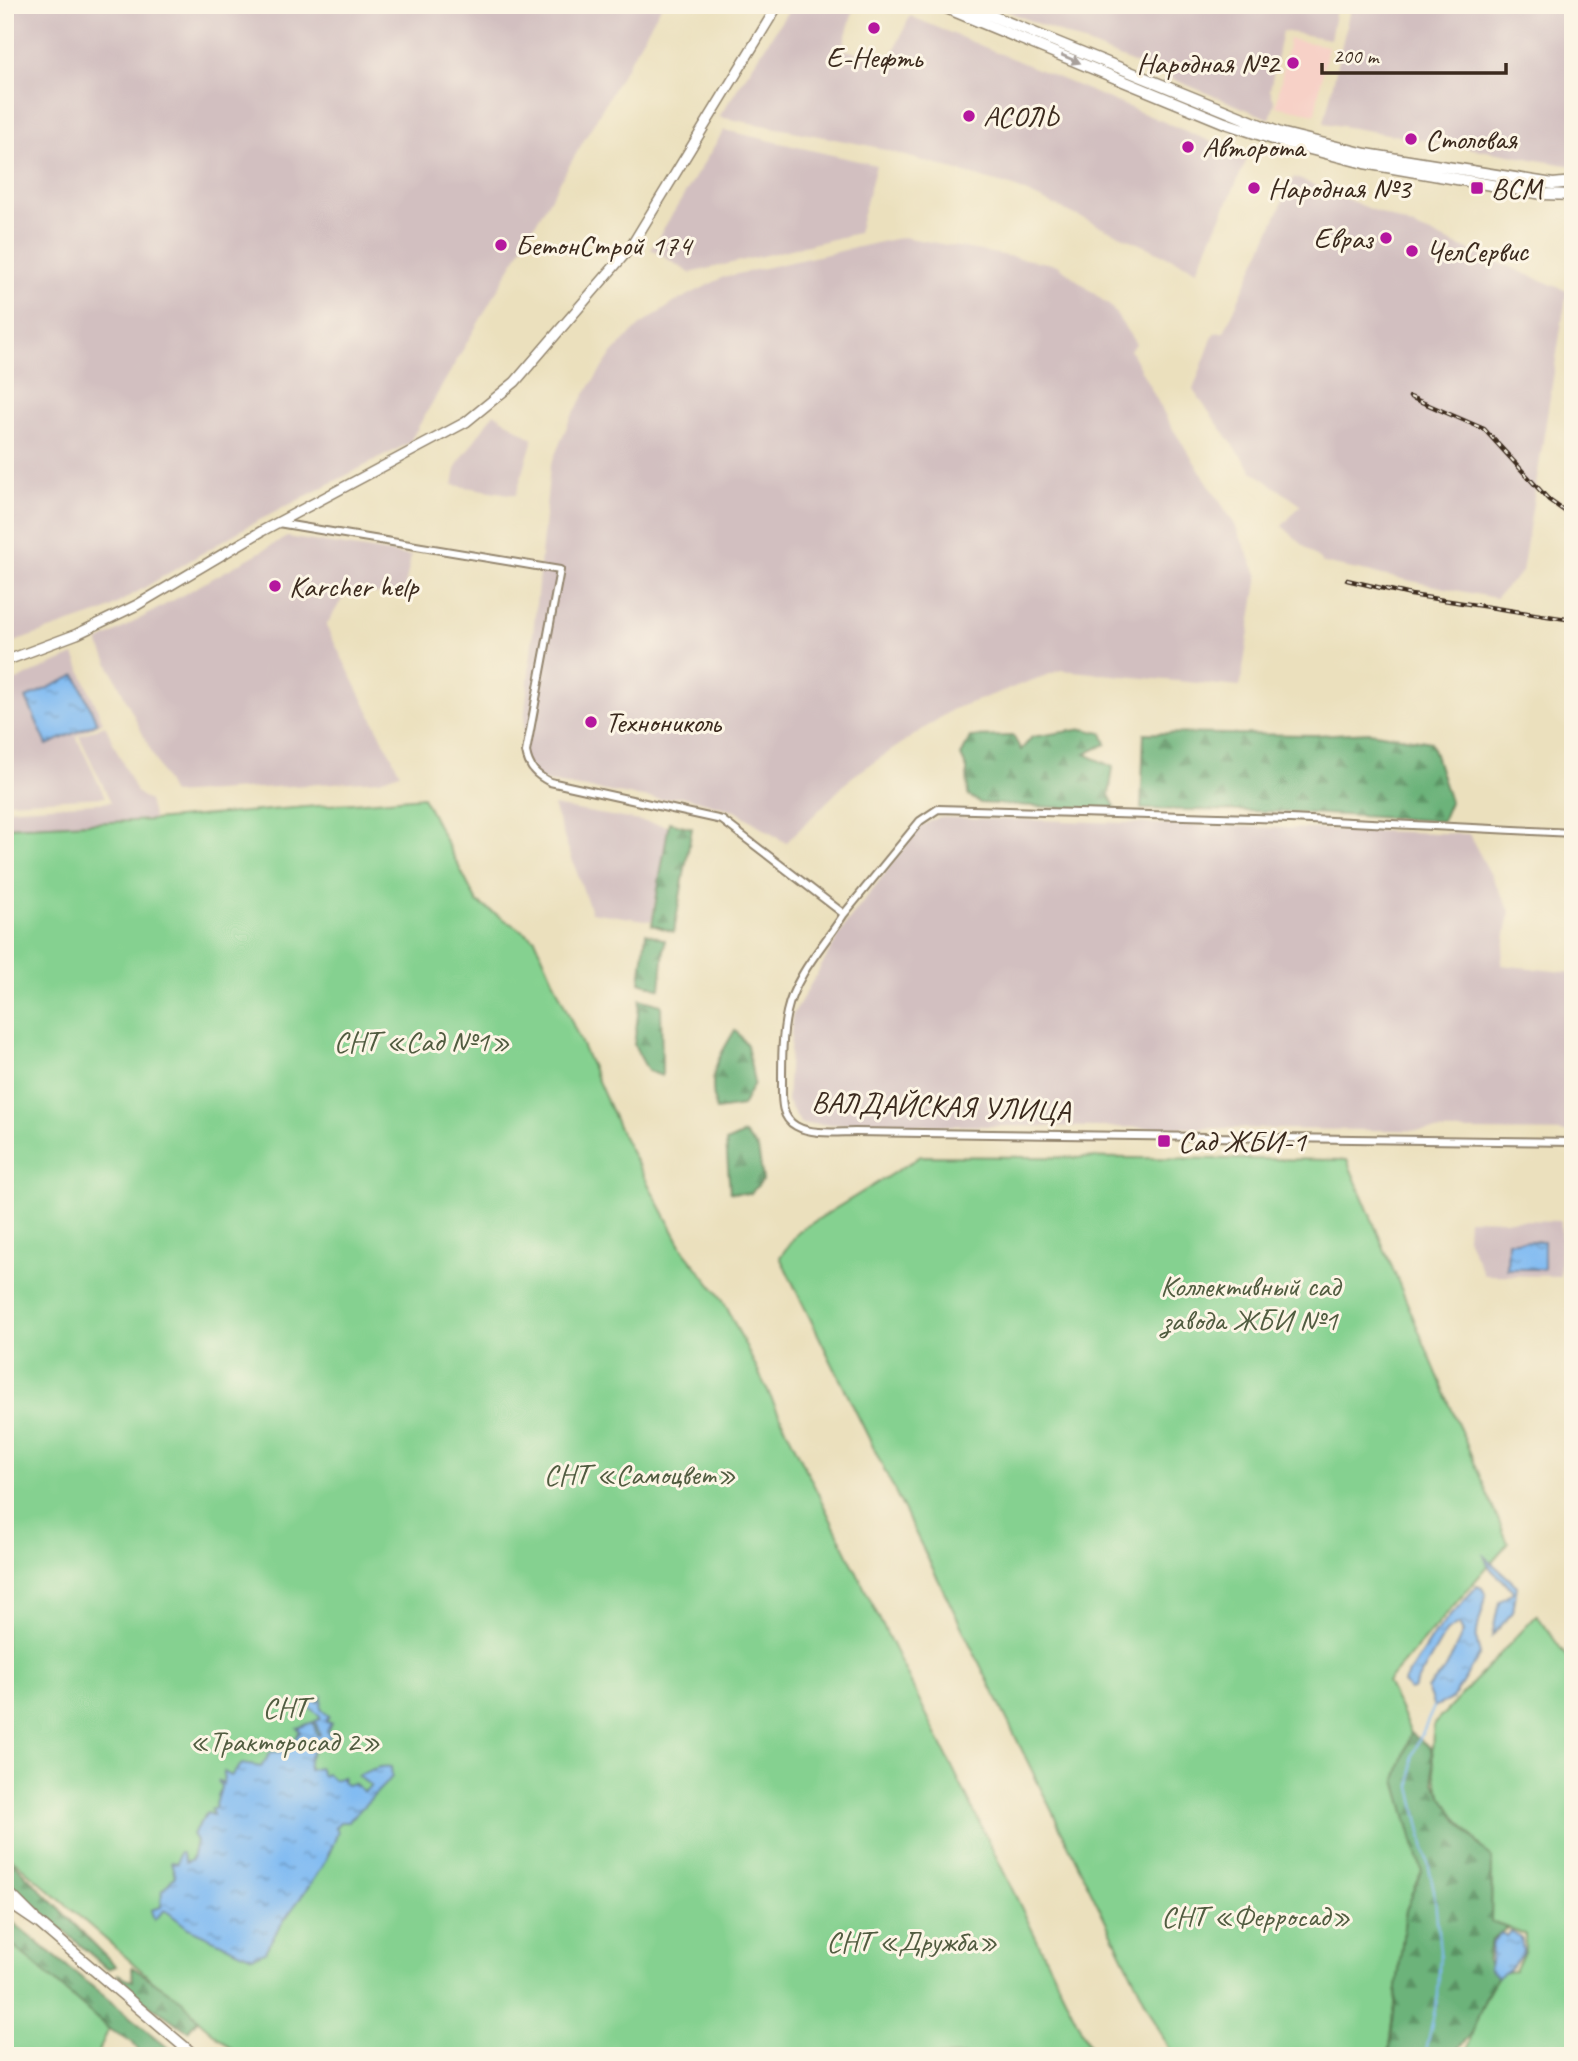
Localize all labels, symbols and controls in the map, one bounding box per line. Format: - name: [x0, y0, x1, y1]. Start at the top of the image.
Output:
- marker: E-Нефть: [866, 20, 882, 36]
- scale bar: [1322, 32, 1506, 76]
- place label: E-Нефть: [826, 38, 924, 76]
- text: 200 m: [1333, 43, 1380, 69]
- place label: Народная №2: [1136, 44, 1281, 82]
- one-way arrow: [1060, 54, 1081, 65]
- marker: Народная №2: [1285, 55, 1301, 71]
- place label: АСОЛЬ: [983, 97, 1061, 135]
- marker: АСОЛЬ: [961, 108, 977, 124]
- place label: Столовая: [1425, 120, 1518, 158]
- place label: Авторота: [1202, 128, 1307, 166]
- marker: Столовая: [1403, 131, 1419, 147]
- marker: Авторота: [1180, 139, 1196, 155]
- place label: Народная №3: [1268, 169, 1413, 207]
- place label: ВСМ: [1491, 169, 1544, 207]
- marker: Народная №3: [1246, 180, 1262, 196]
- marker: ВСМ: [1469, 180, 1485, 196]
- place label: Евраз: [1314, 219, 1375, 257]
- place label: БетонСтрой 174: [515, 226, 694, 264]
- marker: Евраз: [1378, 230, 1394, 246]
- place label: ЧелСервис: [1426, 232, 1529, 270]
- marker: БетонСтрой 174: [493, 237, 509, 253]
- marker: ЧелСервис: [1404, 243, 1420, 259]
- place label: Karcher help: [289, 567, 420, 605]
- marker: Karcher help: [267, 578, 283, 594]
- place label: Технониколь: [605, 703, 722, 741]
- marker: Технониколь: [583, 714, 599, 730]
- park label: СНТ «Сад №1»: [334, 1022, 510, 1060]
- street label: ВАЛДАЙСКАЯ УЛИЦА: [811, 1082, 1072, 1130]
- place label: Сад ЖБИ-1: [1178, 1122, 1307, 1160]
- marker: Сад ЖБИ-1: [1156, 1133, 1172, 1149]
- park label: Коллективный сад завода ЖБИ №1: [1159, 1267, 1342, 1339]
- park label: СНТ «Самоцвет»: [544, 1455, 736, 1493]
- park label: СНТ «Тракторосад 2»: [190, 1688, 380, 1760]
- park label: СНТ «Ферросад»: [1161, 1897, 1351, 1935]
- park label: СНТ «Дружба»: [826, 1922, 998, 1960]

